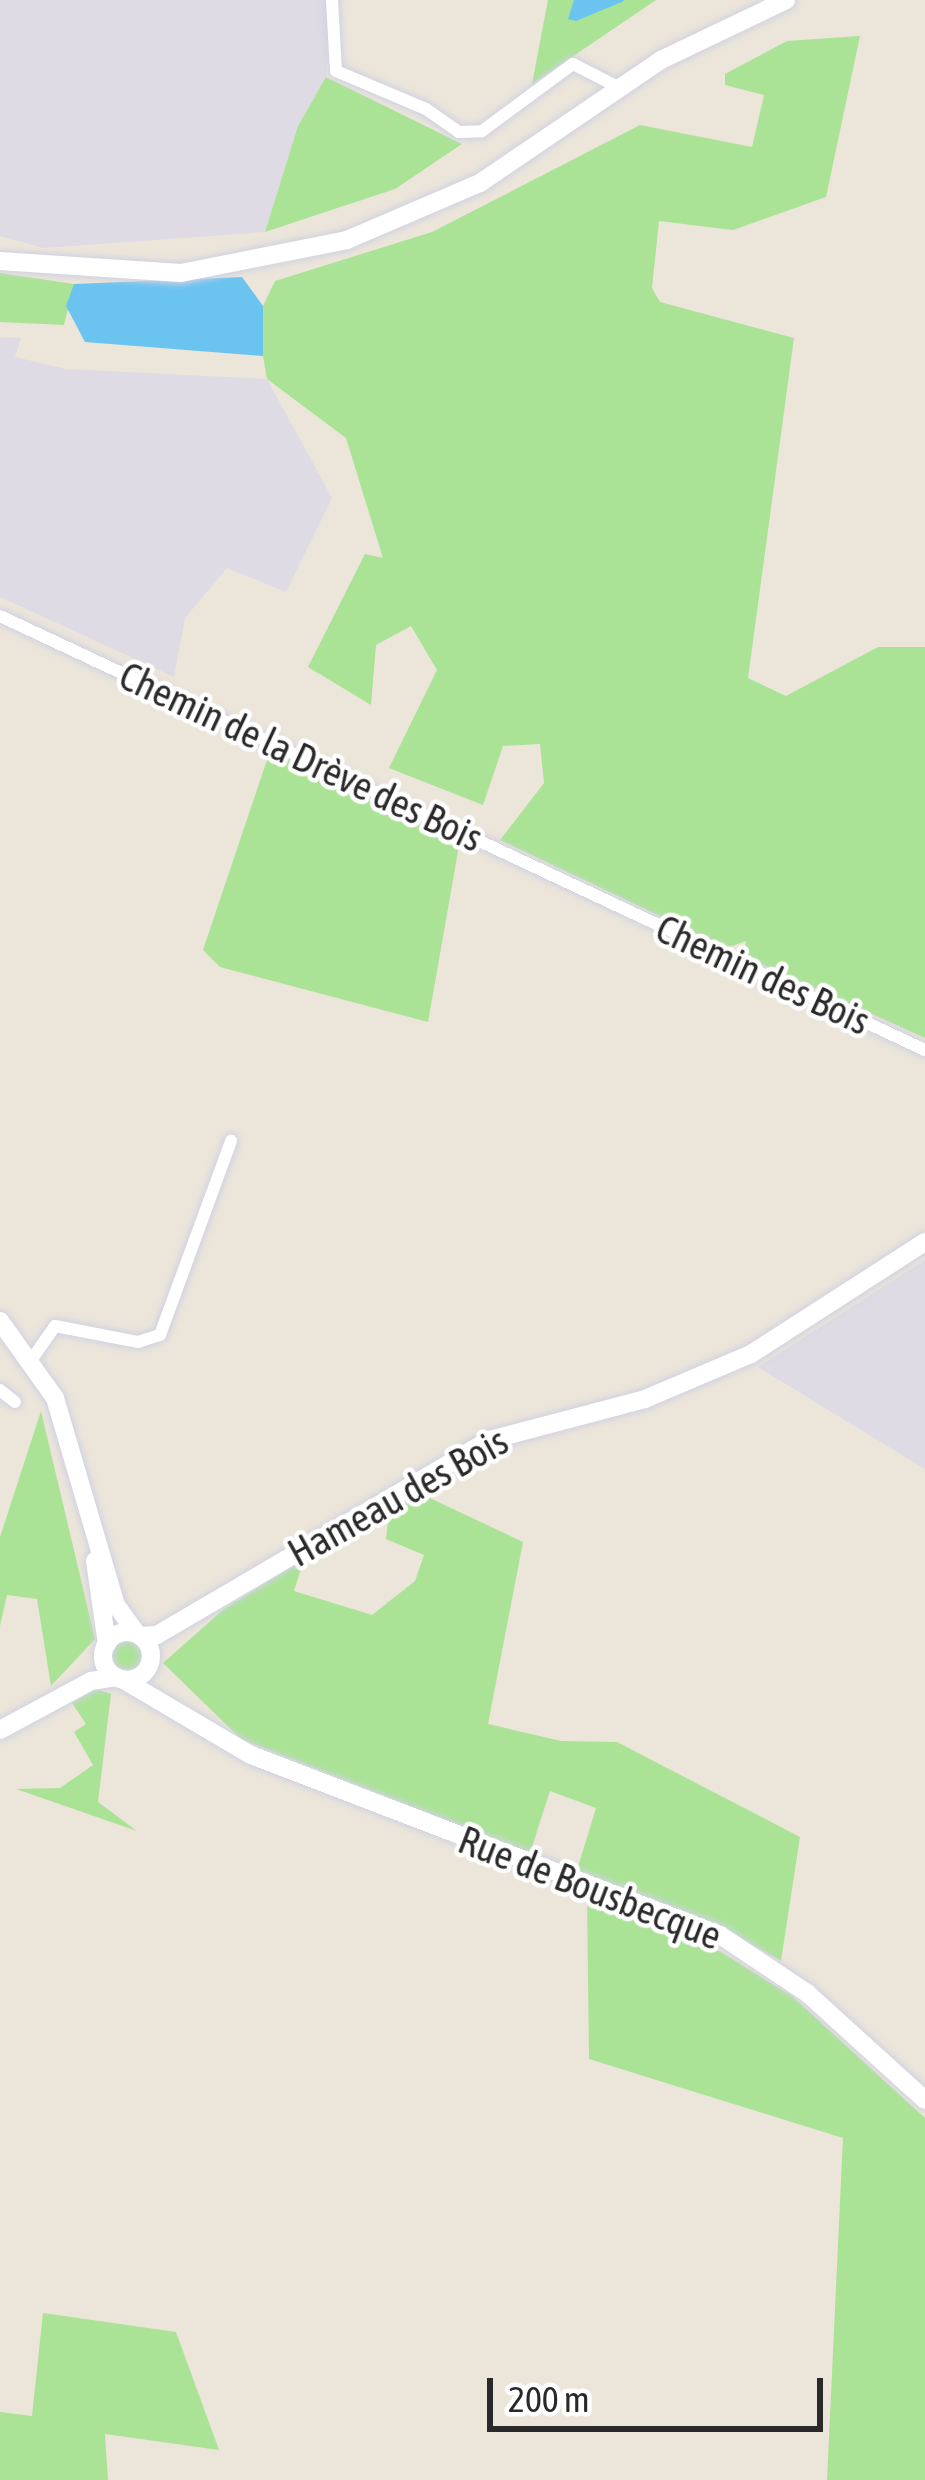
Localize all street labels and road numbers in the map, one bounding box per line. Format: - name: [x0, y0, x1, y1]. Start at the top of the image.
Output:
- street label: Chemin de la Drève des Bois: [112, 652, 490, 862]
- street label: Chemin des Bois: [649, 905, 877, 1045]
- street label: Hameau des Bois: [280, 1417, 516, 1577]
- street label: Rue de Bousbecque: [452, 1816, 728, 1960]

